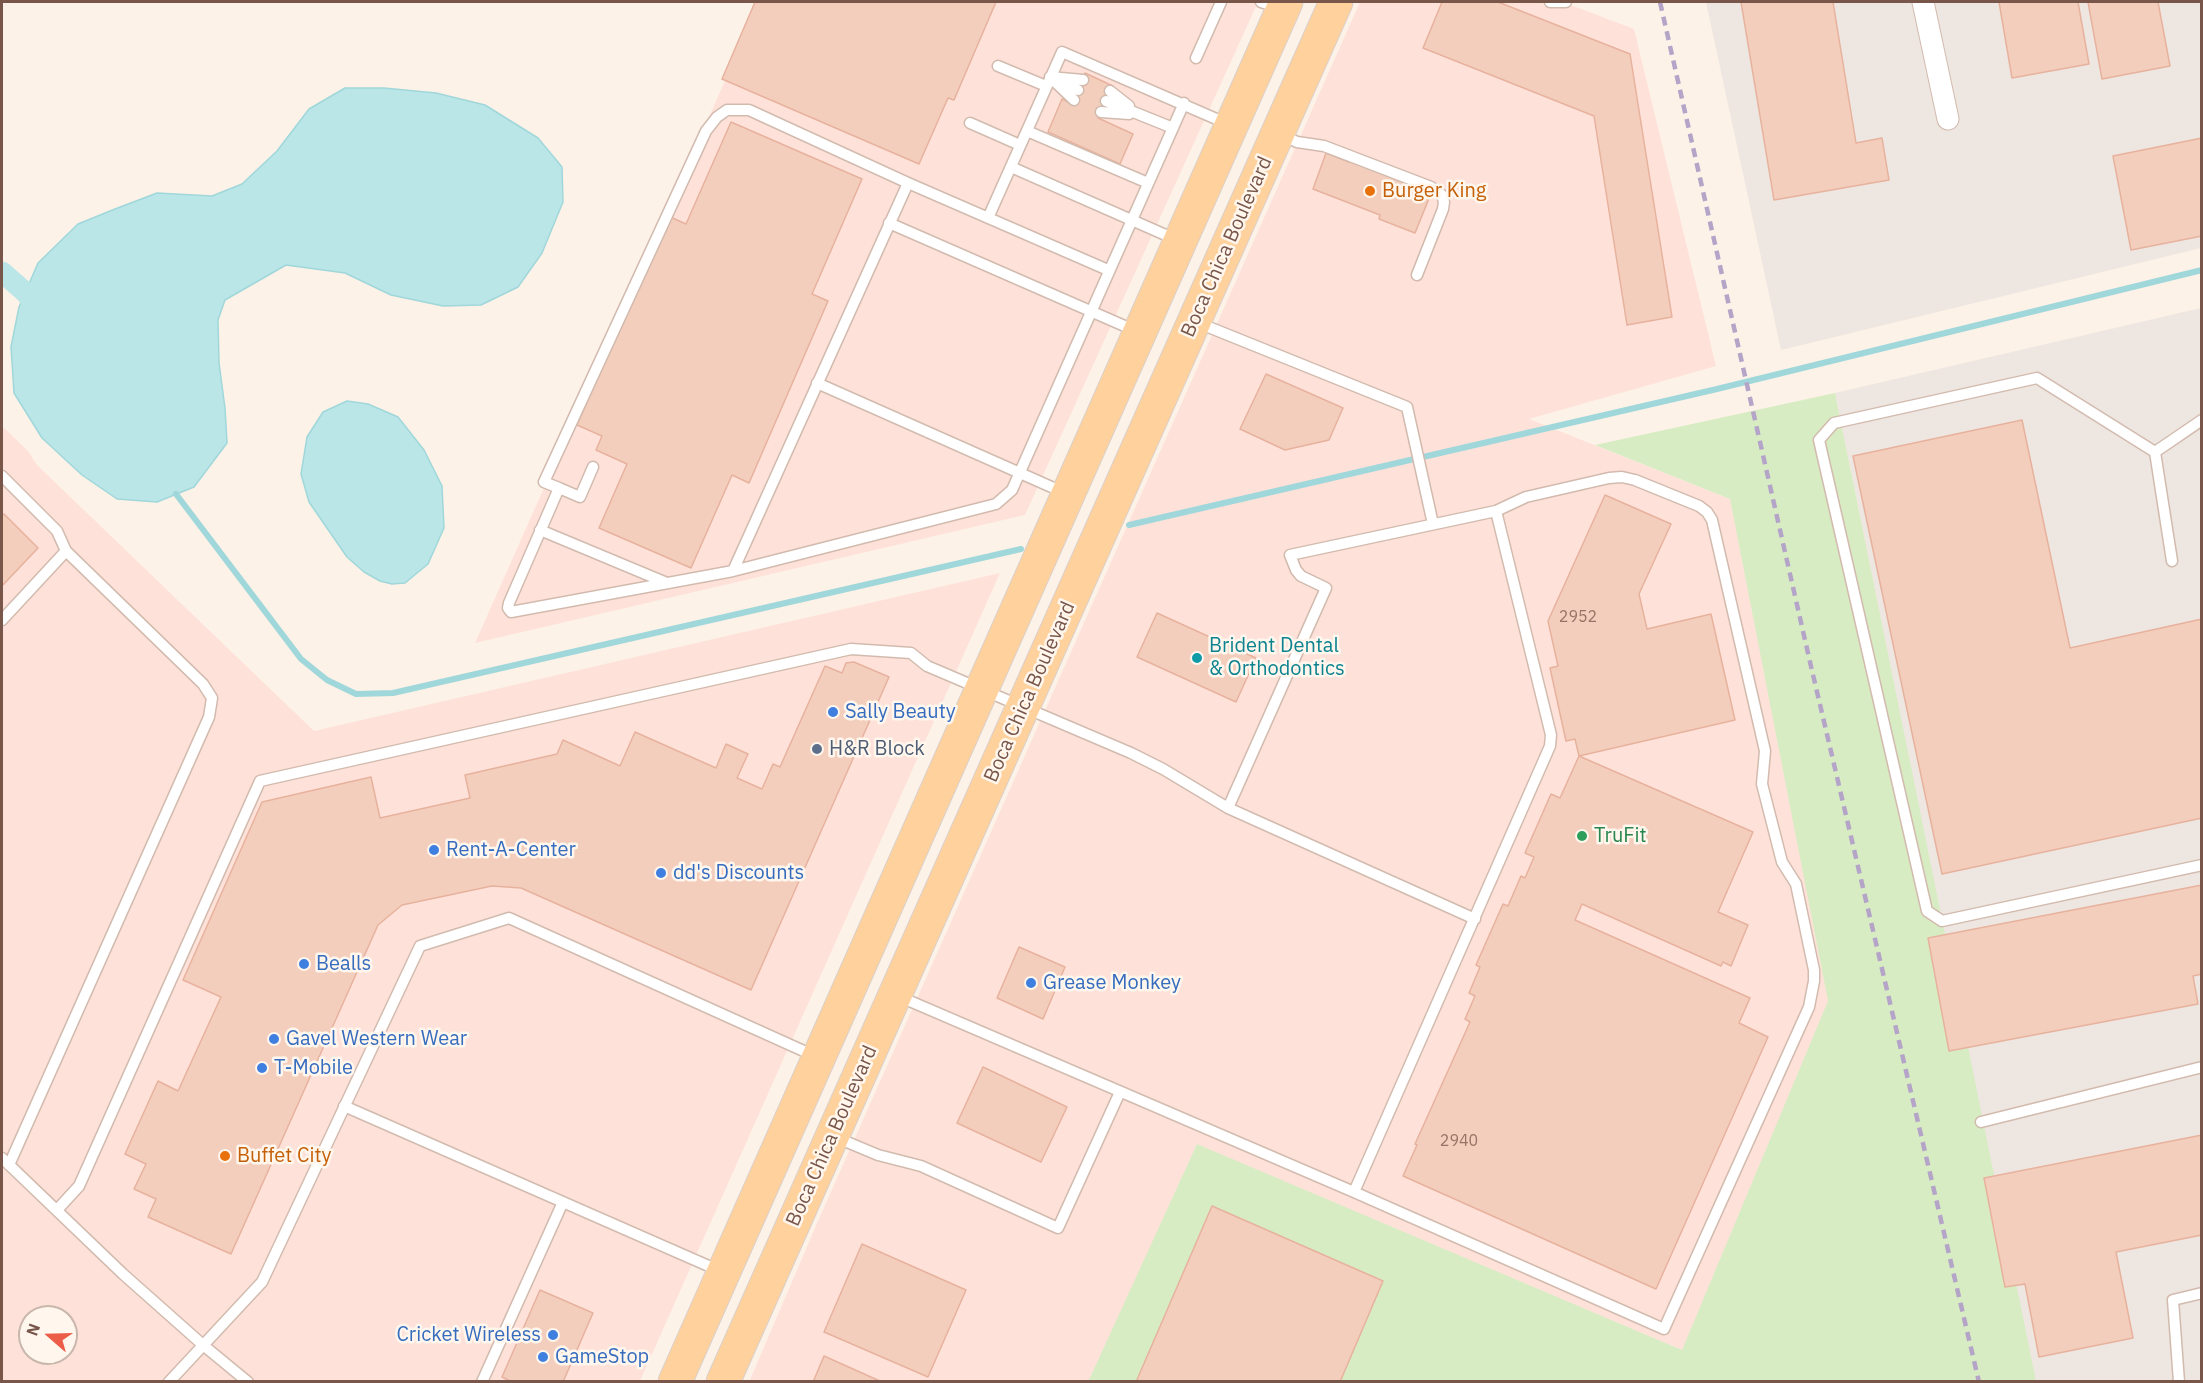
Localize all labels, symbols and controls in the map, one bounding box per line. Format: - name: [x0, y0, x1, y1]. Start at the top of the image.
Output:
- street label: Boca Chica Boulevard: [1176, 153, 1278, 341]
- place label: Burger King: [1382, 179, 1486, 203]
- marker: Burger King: [1363, 184, 1377, 198]
- street label: Boca Chica Boulevard: [979, 598, 1081, 786]
- house number: 2952: [1559, 607, 1597, 627]
- place label: Brident Dental & Orthodontics: [1209, 634, 1345, 681]
- marker: Brident Dental & Orthodontics: [1190, 651, 1204, 665]
- place label: Sally Beauty: [845, 700, 956, 724]
- marker: Sally Beauty: [826, 705, 840, 719]
- place label: H&R Block: [829, 737, 925, 761]
- marker: H&R Block: [810, 742, 824, 756]
- place label: TruFit: [1594, 824, 1646, 848]
- marker: TruFit: [1575, 829, 1589, 843]
- place label: Rent-A-Center: [446, 838, 576, 862]
- marker: Rent-A-Center: [427, 843, 441, 857]
- place label: dd's Discounts: [673, 861, 804, 885]
- marker: dd's Discounts: [654, 866, 668, 880]
- place label: Bealls: [316, 952, 371, 976]
- marker: Bealls: [297, 957, 311, 971]
- place label: Grease Monkey: [1043, 971, 1181, 995]
- marker: Grease Monkey: [1024, 976, 1038, 990]
- place label: Gavel Western Wear: [286, 1027, 467, 1051]
- marker: Gavel Western Wear: [267, 1032, 281, 1046]
- street label: Boca Chica Boulevard: [781, 1042, 883, 1230]
- place label: T-Mobile: [274, 1056, 353, 1080]
- marker: T-Mobile: [255, 1061, 269, 1075]
- house number: 2940: [1440, 1131, 1478, 1151]
- place label: Buffet City: [237, 1144, 331, 1168]
- marker: Buffet City: [218, 1149, 232, 1163]
- north arrow: [18, 1305, 78, 1365]
- text: N: [22, 1321, 44, 1338]
- place label: Cricket Wireless: [396, 1323, 541, 1347]
- marker: Cricket Wireless: [546, 1328, 560, 1342]
- place label: GameStop: [555, 1345, 649, 1369]
- marker: GameStop: [536, 1350, 550, 1364]

